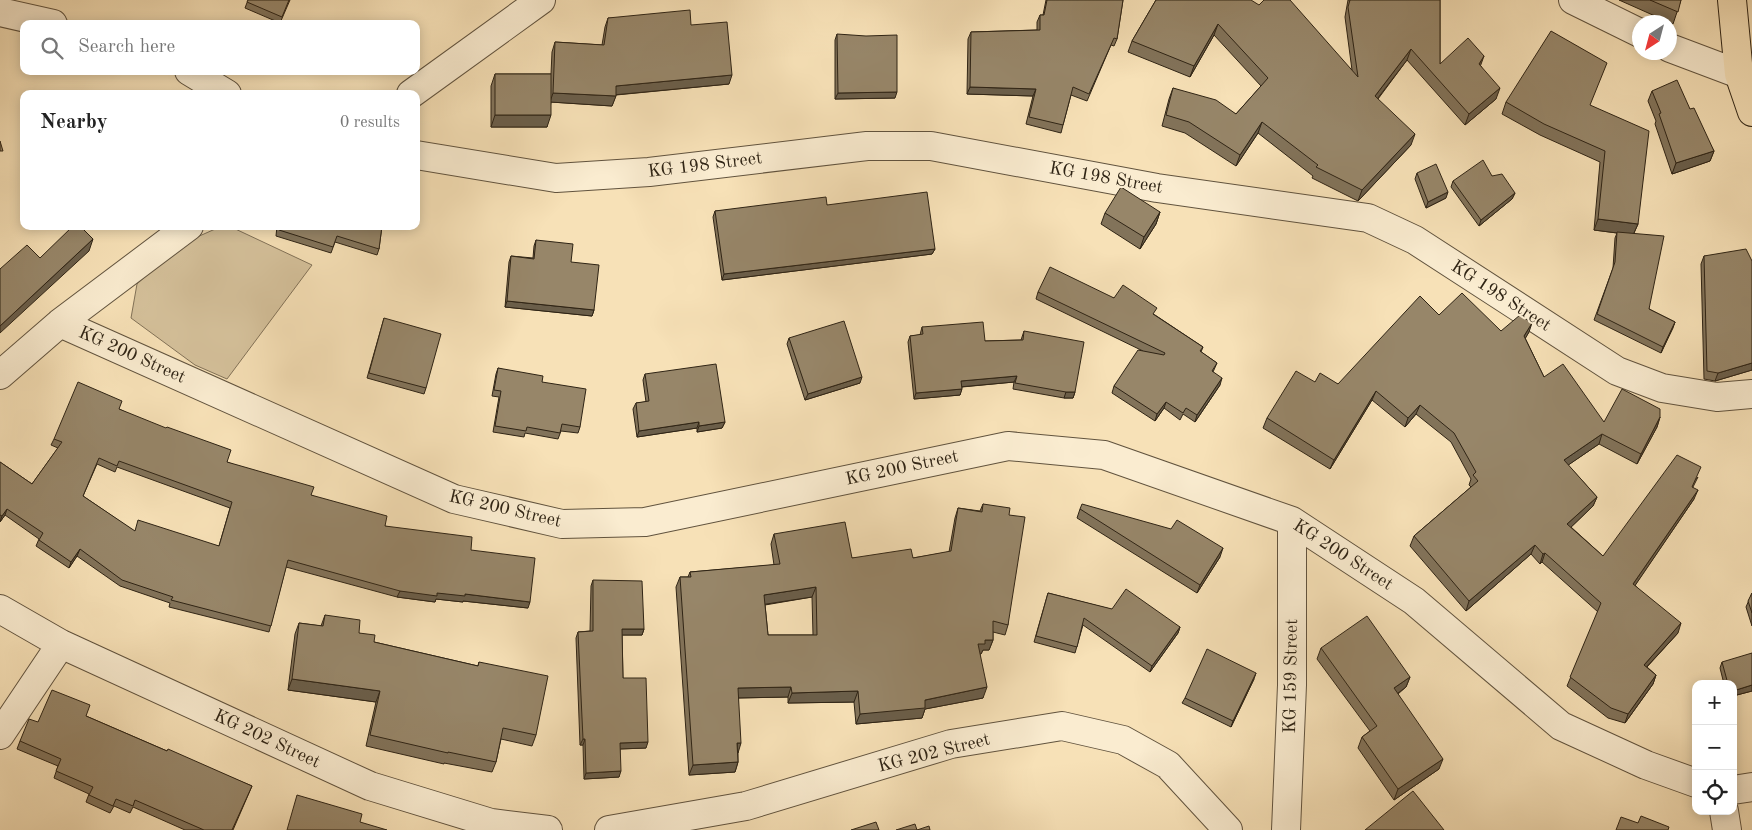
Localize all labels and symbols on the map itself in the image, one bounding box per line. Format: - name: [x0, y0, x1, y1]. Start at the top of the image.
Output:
- north arrow: [1632, 15, 1677, 60]
- street label: KG 198 Street: [647, 149, 763, 181]
- street label: KG 198 Street: [1048, 159, 1164, 197]
- street label: KG 198 Street: [1448, 257, 1554, 335]
- street label: KG 200 Street: [76, 323, 188, 387]
- street label: KG 200 Street: [844, 447, 960, 489]
- street label: KG 200 Street: [447, 487, 563, 531]
- street label: KG 200 Street: [1290, 516, 1396, 594]
- street label: KG 159 Street: [1281, 618, 1301, 734]
- street label: KG 202 Street: [211, 707, 323, 771]
- street label: KG 202 Street: [876, 730, 992, 776]

